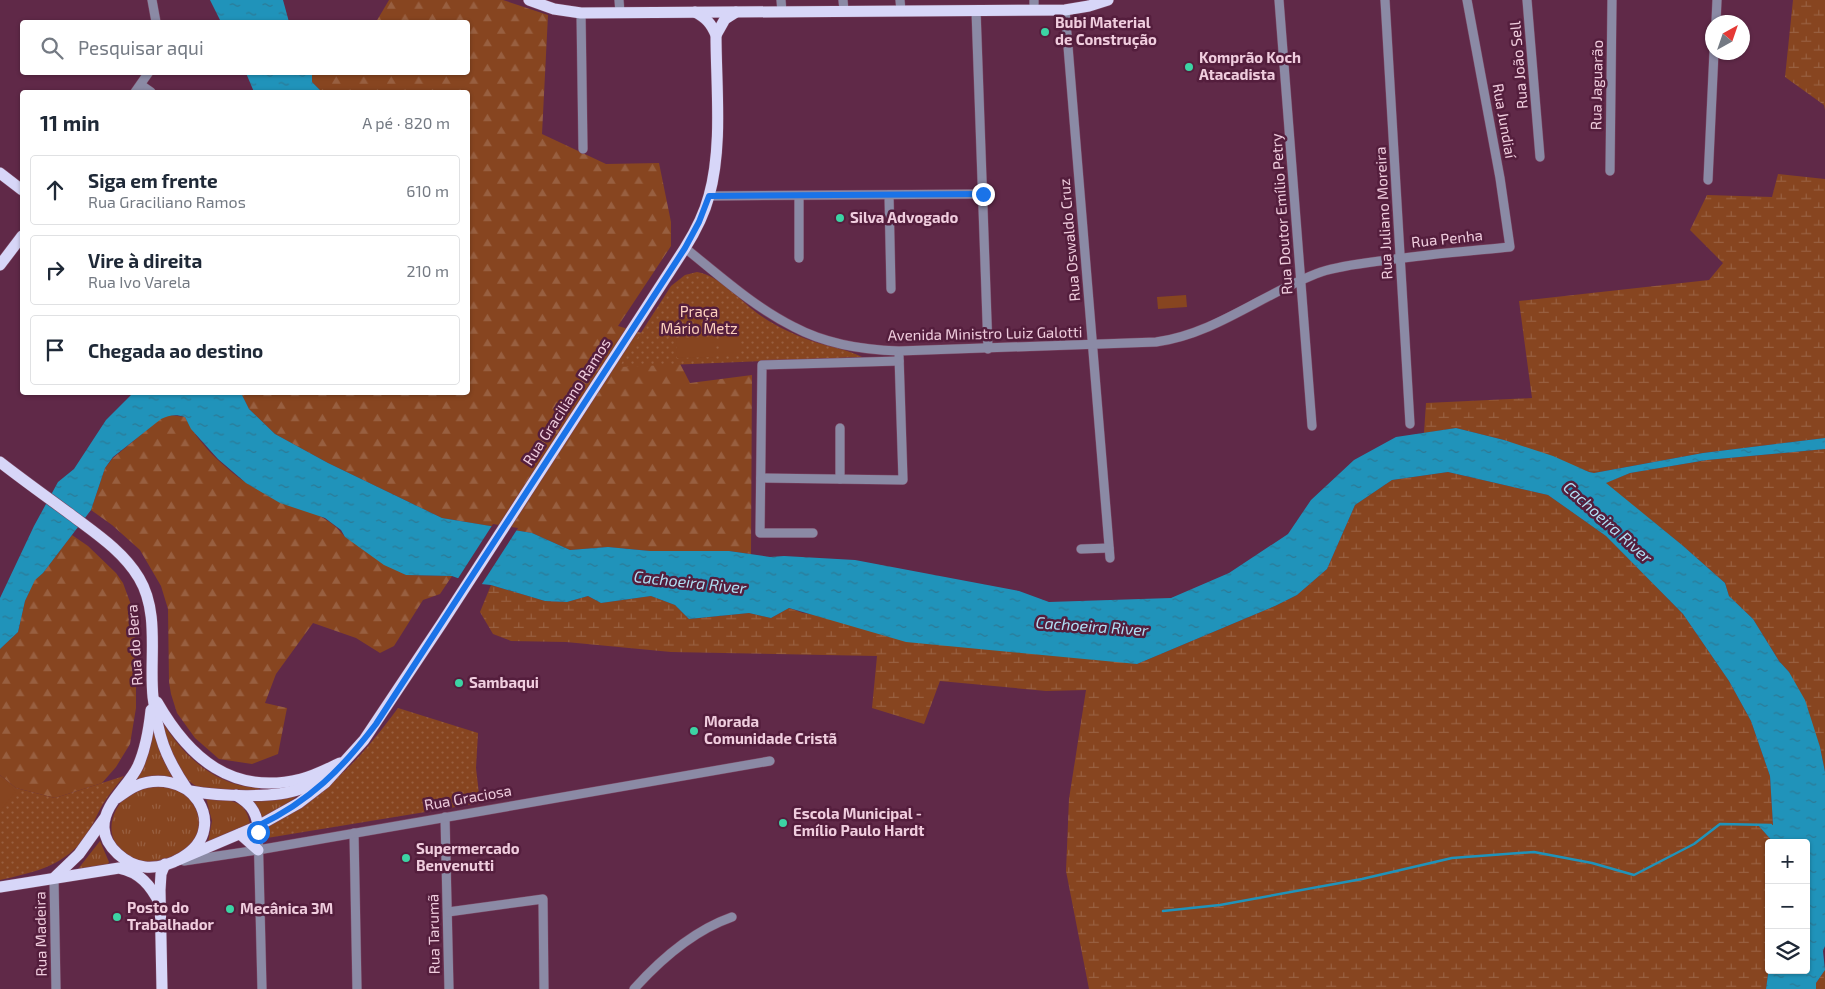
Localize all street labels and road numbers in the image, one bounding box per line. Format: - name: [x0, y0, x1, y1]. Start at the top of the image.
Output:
- street label: Rua João Sell: [1505, 20, 1531, 110]
- street label: Rua Jaguarão: [1586, 40, 1606, 130]
- street label: Rua Jundiaí: [1490, 82, 1521, 161]
- street label: Rua Doutor Emílio Petry: [1266, 133, 1296, 295]
- street label: Rua Juliano Moreira: [1371, 146, 1395, 280]
- street label: Rua Oswaldo Cruz: [1055, 178, 1083, 302]
- street label: Rua Penha: [1410, 225, 1484, 251]
- street label: Avenida Ministro Luiz Galotti: [888, 322, 1082, 344]
- street label: Rua Graciliano Ramos: [518, 335, 614, 468]
- street label: Rua do Bera: [122, 604, 146, 686]
- street label: Rua Graciosa: [423, 780, 513, 814]
- street label: Rua Madeira: [30, 891, 50, 977]
- street label: Rua Tarumã: [423, 894, 443, 974]

